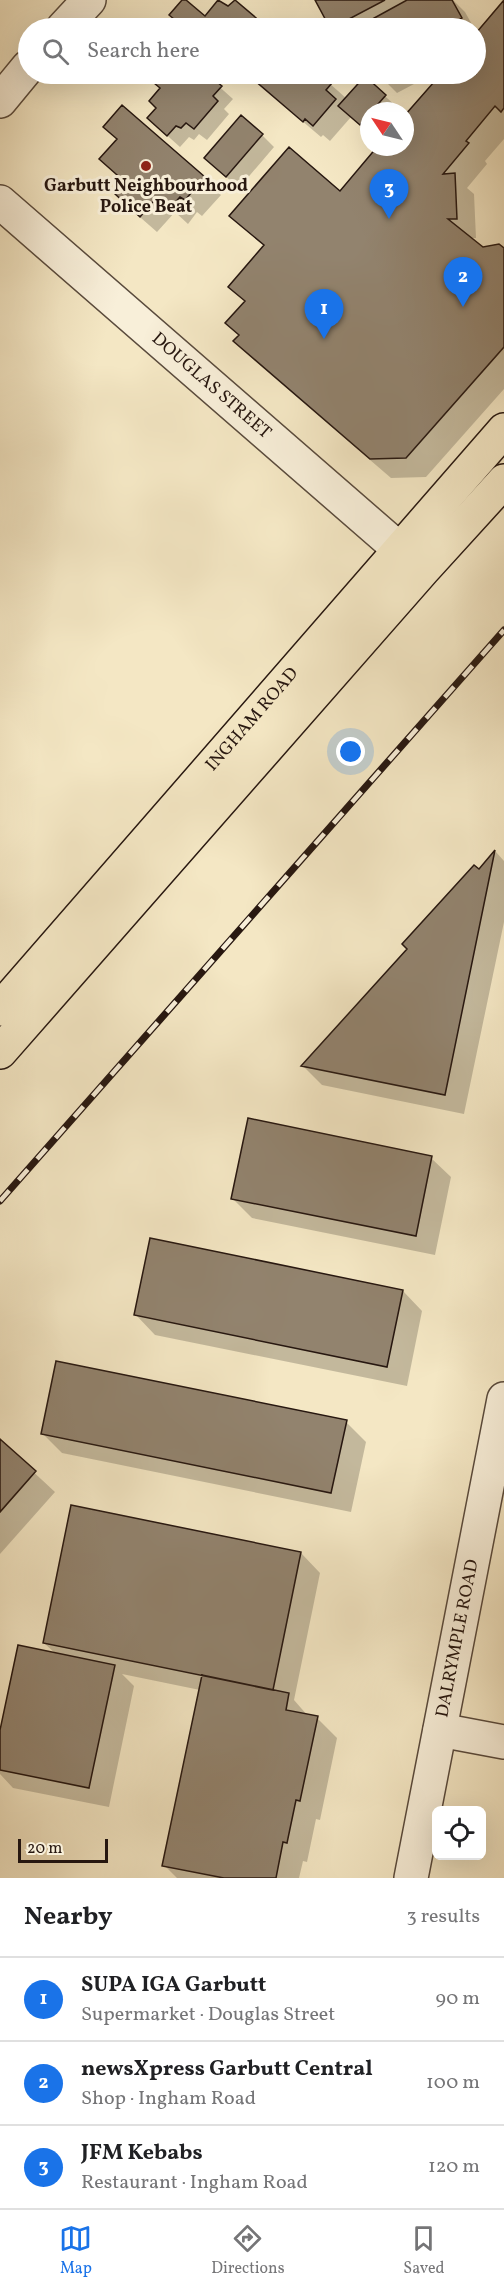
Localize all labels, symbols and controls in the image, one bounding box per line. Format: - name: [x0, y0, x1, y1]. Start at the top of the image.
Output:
- search box: [18, 18, 486, 84]
- icon: search: [39, 35, 72, 68]
- text: Search here: [87, 36, 200, 67]
- north arrow: [360, 102, 414, 156]
- marker: Garbutt Neighbourhood Police Beat: [139, 159, 153, 173]
- pin: 3: [370, 170, 408, 219]
- place label: Garbutt Neighbourhood Police Beat: [44, 174, 248, 220]
- pin: 2: [444, 258, 482, 307]
- pin: 1: [304, 290, 344, 339]
- street label: DOUGLAS STREET: [146, 327, 277, 445]
- street label: INGHAM ROAD: [200, 662, 304, 777]
- your location: [336, 737, 365, 766]
- street label: DALRYMPLE ROAD: [430, 1557, 485, 1720]
- map controls: [432, 1806, 486, 1860]
- button: locate: [432, 1806, 486, 1860]
- scale bar: [18, 1836, 108, 1864]
- text: 20 m: [27, 1838, 62, 1860]
- text: Nearby: [24, 1899, 113, 1935]
- text: 3 results: [406, 1903, 480, 1931]
- text: SUPA IGA Garbutt: [81, 1970, 266, 2001]
- text: 1: [39, 1985, 48, 2013]
- text: 90 m: [436, 1985, 480, 2013]
- text: Supermarket · Douglas Street: [81, 2001, 335, 2029]
- text: newsXpress Garbutt Central: [81, 2054, 373, 2085]
- text: 2: [38, 2069, 49, 2097]
- text: 100 m: [426, 2069, 480, 2097]
- text: Shop · Ingham Road: [81, 2085, 256, 2113]
- text: JFM Kebabs: [81, 2138, 203, 2169]
- text: 3: [38, 2153, 49, 2181]
- text: 120 m: [428, 2153, 480, 2181]
- text: Restaurant · Ingham Road: [81, 2169, 308, 2197]
- tab: Map: [59, 2222, 92, 2280]
- tab: Directions: [211, 2222, 285, 2280]
- tab: Saved: [403, 2222, 445, 2280]

